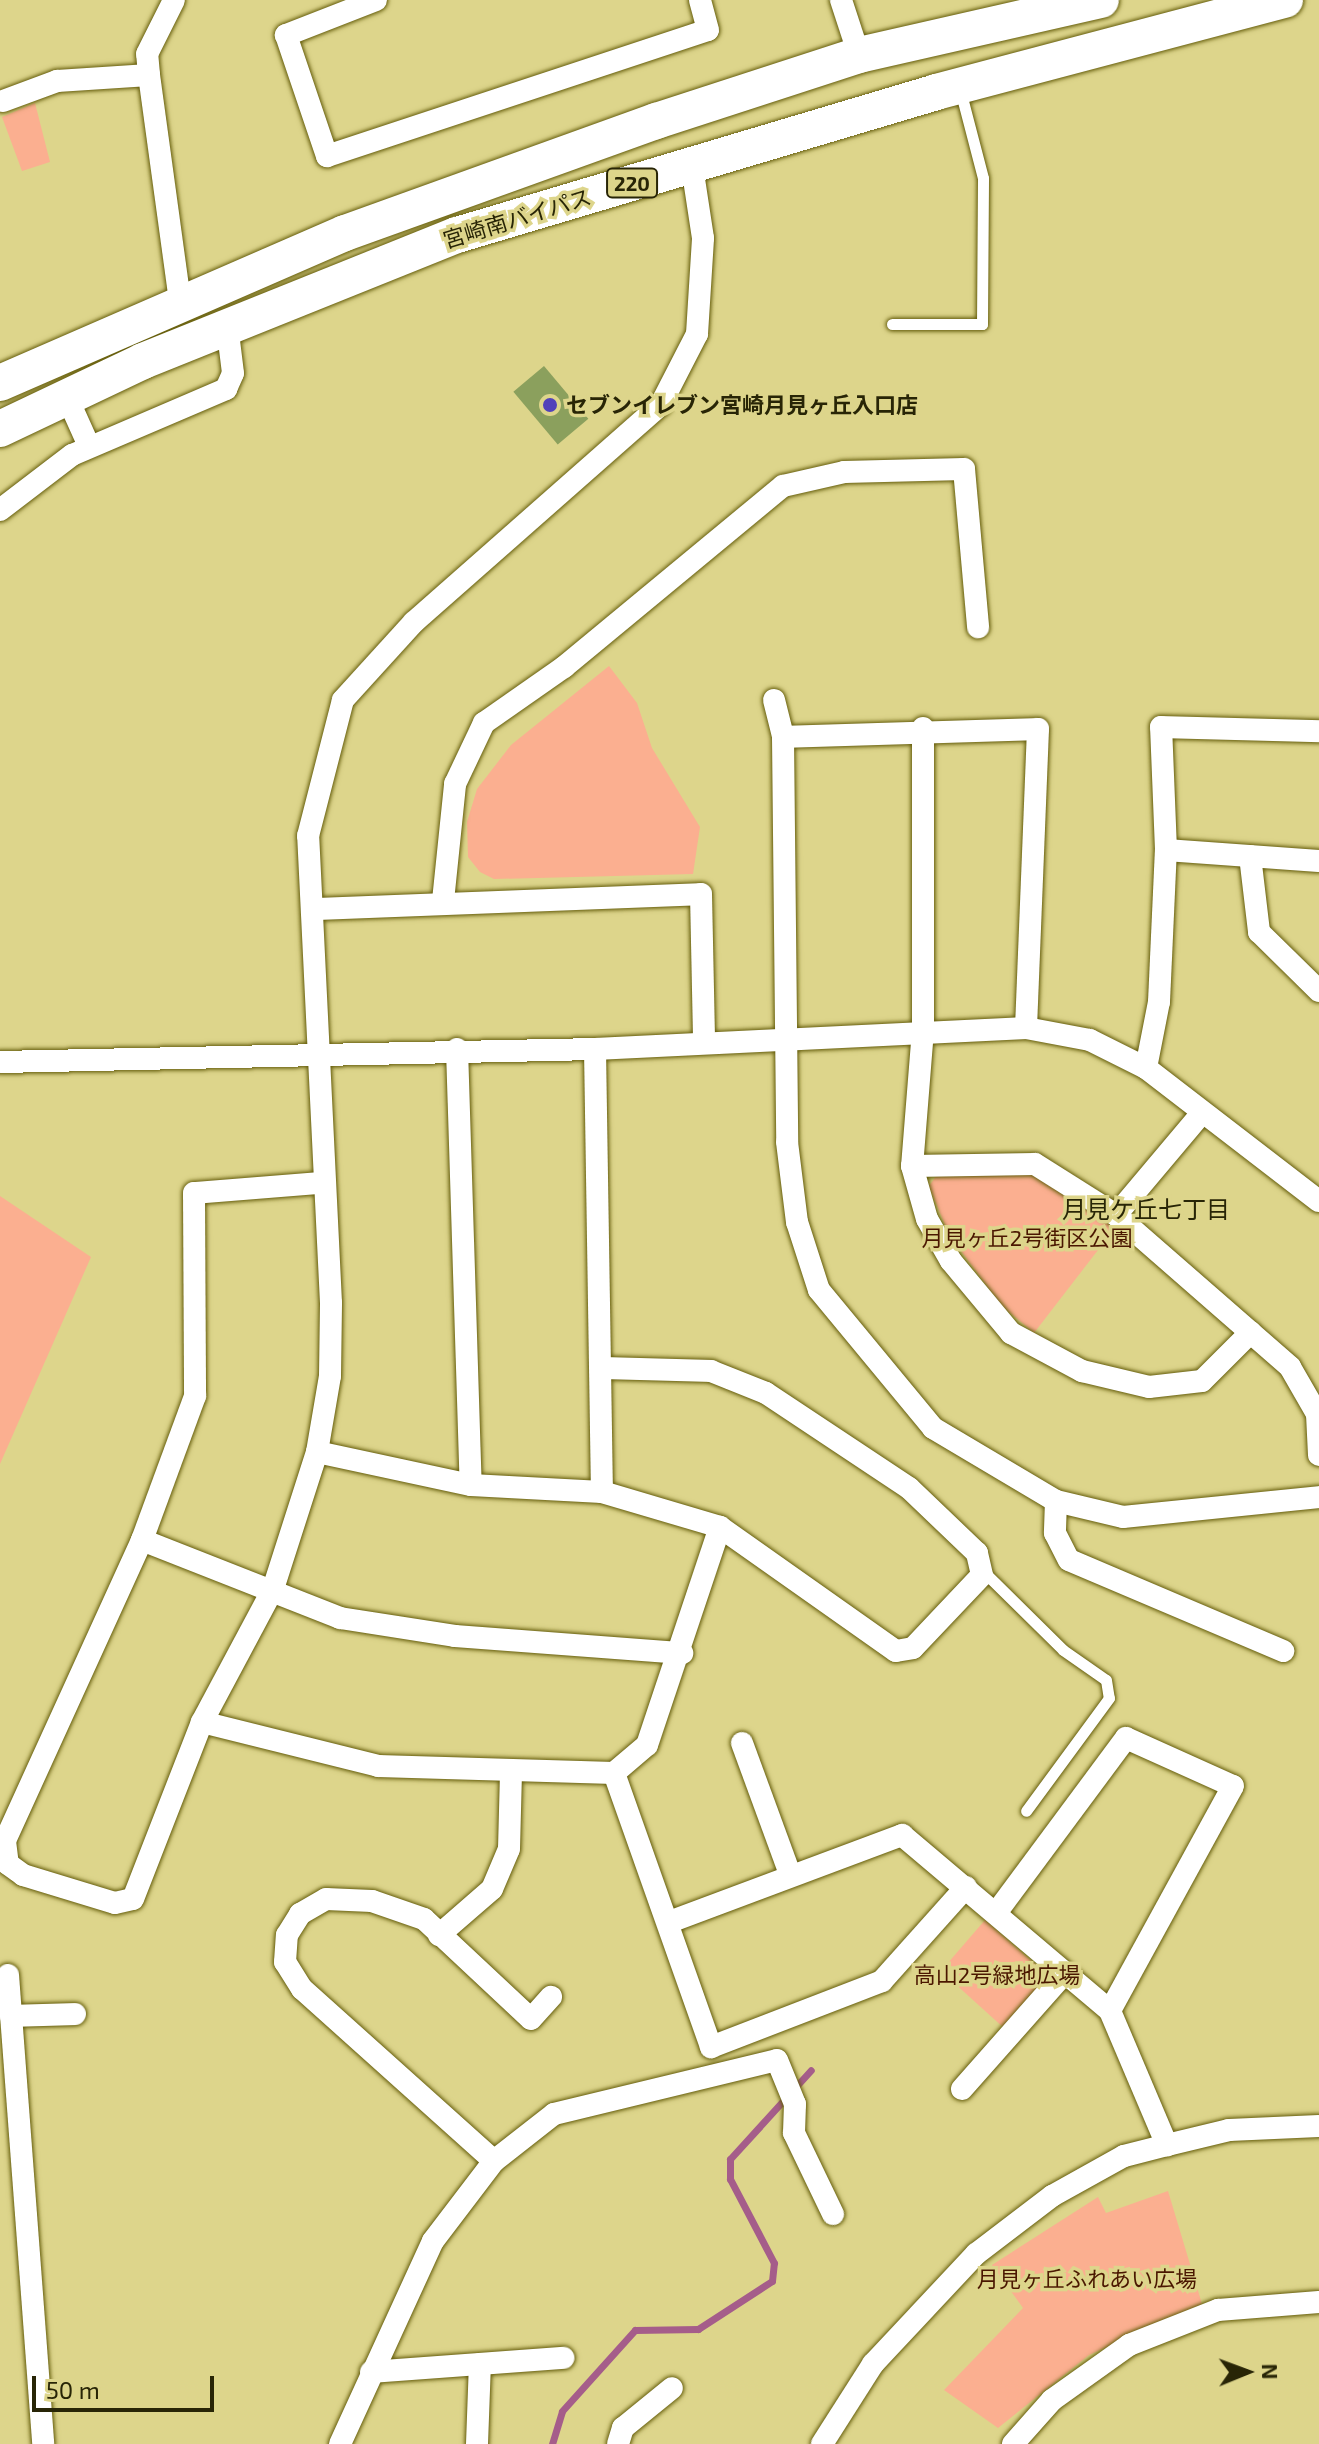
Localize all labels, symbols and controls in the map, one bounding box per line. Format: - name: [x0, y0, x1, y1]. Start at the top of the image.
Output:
- road number: 220: [606, 167, 658, 199]
- street label: 宮崎南バイパス: [440, 183, 594, 253]
- place label: セブンイレブン宮崎月見ヶ丘入口店: [566, 392, 918, 418]
- marker: セブンイレブン宮崎月見ヶ丘入口店: [541, 396, 559, 414]
- district label: 月見ケ丘七丁目: [1062, 1195, 1230, 1223]
- park label: 月見ヶ丘2号街区公園: [922, 1225, 1132, 1251]
- park label: 高山2号緑地広場: [914, 1962, 1080, 1988]
- park label: 月見ヶ丘ふれあい広場: [977, 2266, 1197, 2292]
- north arrow: [1207, 2332, 1287, 2412]
- scale bar: [36, 2360, 218, 2410]
- text: N: [1258, 2363, 1284, 2380]
- text: 50 m: [46, 2375, 100, 2404]

